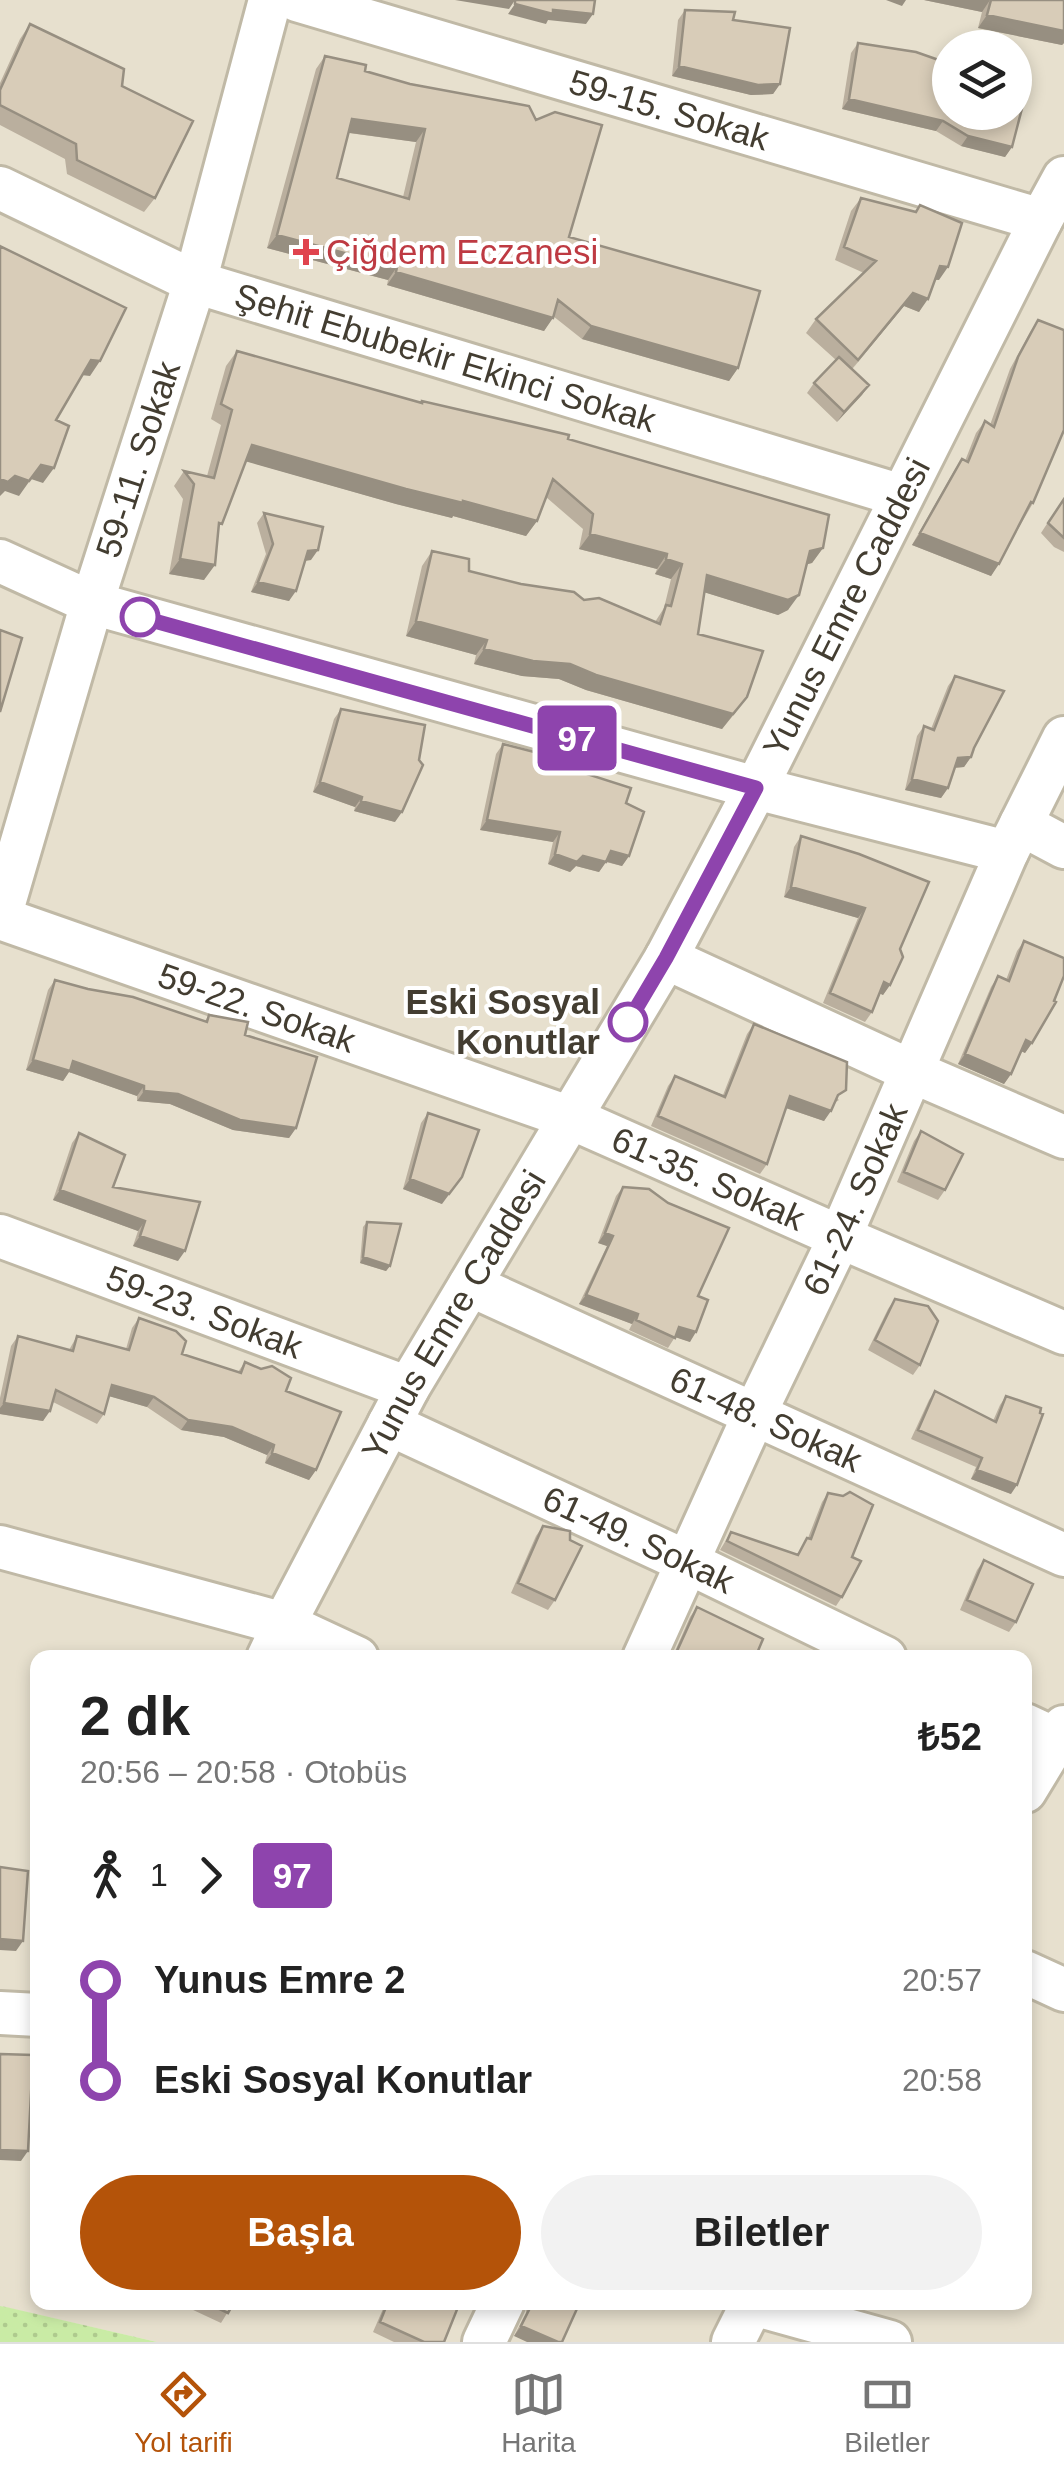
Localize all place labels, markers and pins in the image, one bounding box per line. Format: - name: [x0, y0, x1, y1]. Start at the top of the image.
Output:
- place label: Çiğdem Eczanesi: [326, 232, 598, 271]
- marker: Çiğdem Eczanesi: [295, 241, 317, 263]
- unlabelled marker: [121, 598, 159, 636]
- place label: Eski Sosyal Konutlar: [405, 982, 600, 1061]
- marker: Eski Sosyal Konutlar: [609, 1003, 647, 1041]

